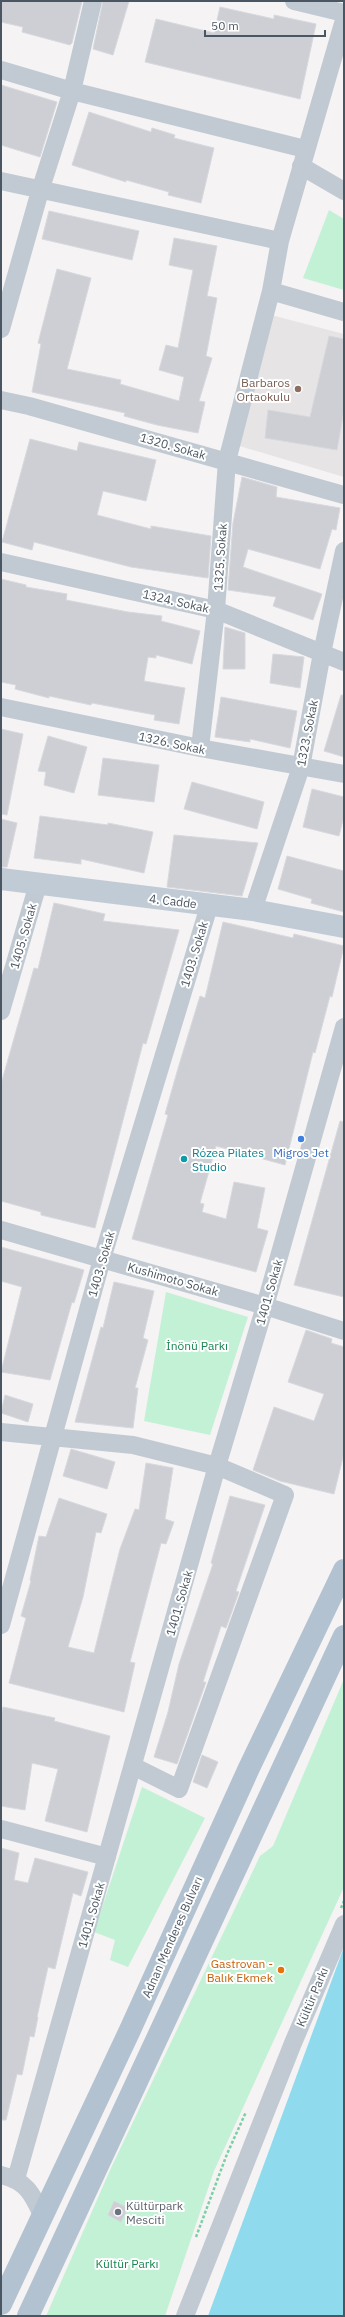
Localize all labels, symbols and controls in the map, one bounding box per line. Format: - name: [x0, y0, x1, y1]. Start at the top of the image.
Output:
- scale bar: [205, 12, 325, 38]
- text: 50 m: [211, 18, 239, 33]
- place label: Barbaros Ortaokulu: [237, 375, 290, 404]
- marker: Barbaros Ortaokulu: [293, 384, 303, 394]
- street label: 1320. Sokak: [138, 429, 208, 463]
- street label: 1325. Sokak: [210, 522, 230, 591]
- street label: 1324. Sokak: [141, 586, 211, 616]
- street label: 1323. Sokak: [293, 698, 321, 768]
- street label: 1326. Sokak: [137, 729, 207, 758]
- street label: 4. Cadde: [148, 891, 198, 911]
- street label: 1405. Sokak: [6, 901, 40, 971]
- street label: 1403. Sokak: [177, 919, 211, 989]
- marker: Migros Jet: [296, 1134, 306, 1144]
- place label: Rózea Pilates Studio: [192, 1145, 264, 1174]
- place label: Migros Jet: [273, 1145, 329, 1160]
- marker: Rózea Pilates Studio: [179, 1154, 189, 1164]
- street label: 1403. Sokak: [84, 1229, 118, 1299]
- street label: 1401. Sokak: [252, 1257, 286, 1327]
- street label: Kushimoto Sokak: [126, 1259, 221, 1299]
- park label: İnönü Parkı: [166, 1338, 228, 1353]
- street label: 1401. Sokak: [162, 1568, 196, 1638]
- street label: Adnan Menderes Bulvarı: [138, 1874, 206, 2000]
- street label: 1401. Sokak: [74, 1880, 108, 1950]
- place label: Gastrovan - Balık Ekmek: [207, 1956, 274, 1985]
- marker: Gastrovan - Balık Ekmek: [276, 1965, 286, 1975]
- street label: Kültür Parkı: [293, 1965, 331, 2029]
- place label: Kültürpark Mesciti: [126, 2198, 184, 2227]
- marker: Kültürpark Mesciti: [113, 2207, 123, 2217]
- park label: Kültür Parkı: [95, 2256, 159, 2271]

